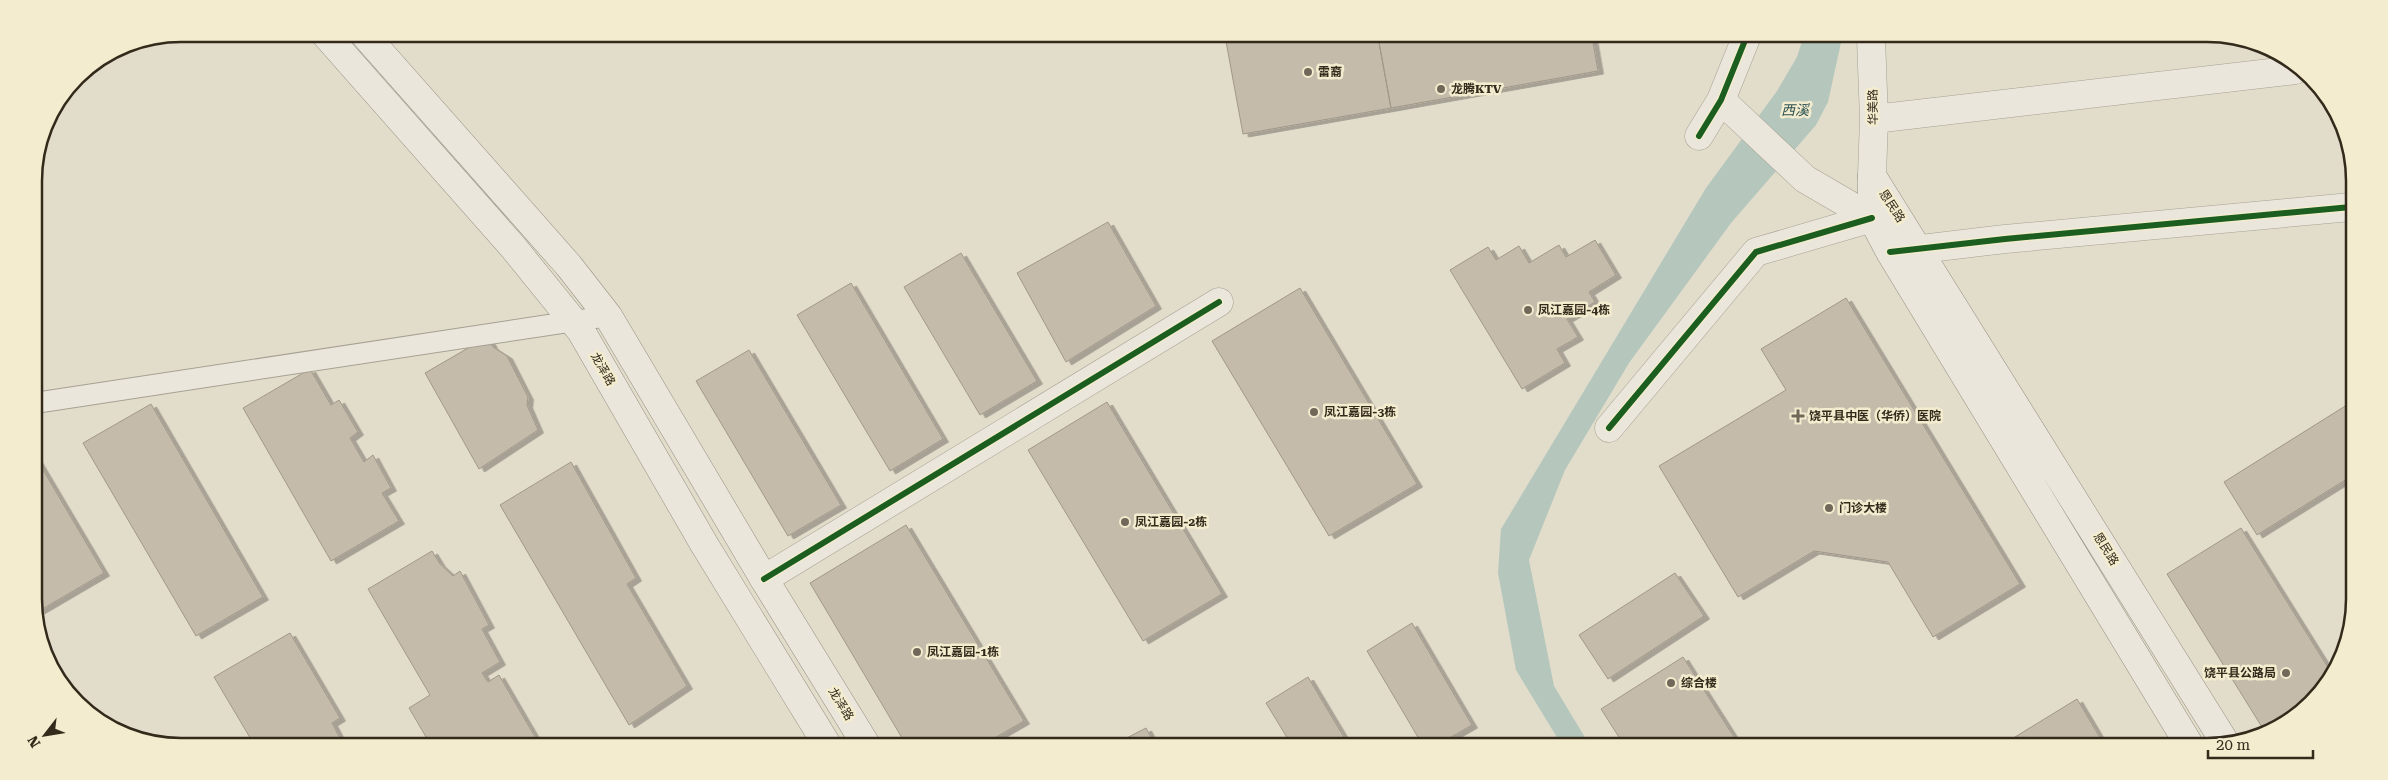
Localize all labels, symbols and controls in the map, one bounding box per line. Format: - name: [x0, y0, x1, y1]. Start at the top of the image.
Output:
- place label: 雷裔: [1318, 65, 1342, 79]
- marker: 雷裔: [1302, 66, 1314, 78]
- place label: 龙腾KTV: [1451, 82, 1502, 96]
- marker: 龙腾KTV: [1435, 83, 1447, 95]
- street label: 华美路: [1866, 89, 1880, 125]
- water label: 西溪: [1781, 102, 1811, 118]
- street label: 恩民路: [1876, 187, 1908, 225]
- place label: 凤江嘉园-4栋: [1538, 303, 1610, 317]
- marker: 凤江嘉园-4栋: [1522, 304, 1534, 316]
- street label: 龙泽路: [588, 350, 618, 388]
- place label: 凤江嘉园-3栋: [1324, 405, 1396, 419]
- marker: 凤江嘉园-3栋: [1308, 406, 1320, 418]
- marker: 饶平县中医（华侨）医院: [1791, 409, 1805, 423]
- place label: 饶平县中医（华侨）医院: [1809, 409, 1941, 423]
- place label: 门诊大楼: [1839, 501, 1887, 515]
- marker: 门诊大楼: [1823, 502, 1835, 514]
- place label: 凤江嘉园-2栋: [1135, 515, 1207, 529]
- marker: 凤江嘉园-2栋: [1119, 516, 1131, 528]
- street label: 恩民路: [2091, 530, 2121, 568]
- place label: 凤江嘉园-1栋: [927, 645, 999, 659]
- marker: 凤江嘉园-1栋: [911, 646, 923, 658]
- place label: 饶平县公路局: [2204, 666, 2276, 680]
- marker: 饶平县公路局: [2280, 667, 2292, 679]
- place label: 综合楼: [1681, 676, 1717, 690]
- marker: 综合楼: [1665, 677, 1677, 689]
- street label: 龙泽路: [826, 685, 856, 723]
- north arrow: [20, 710, 70, 760]
- scale bar: [2208, 728, 2313, 760]
- text: N: [24, 733, 43, 750]
- text: 20 m: [2216, 736, 2251, 754]

